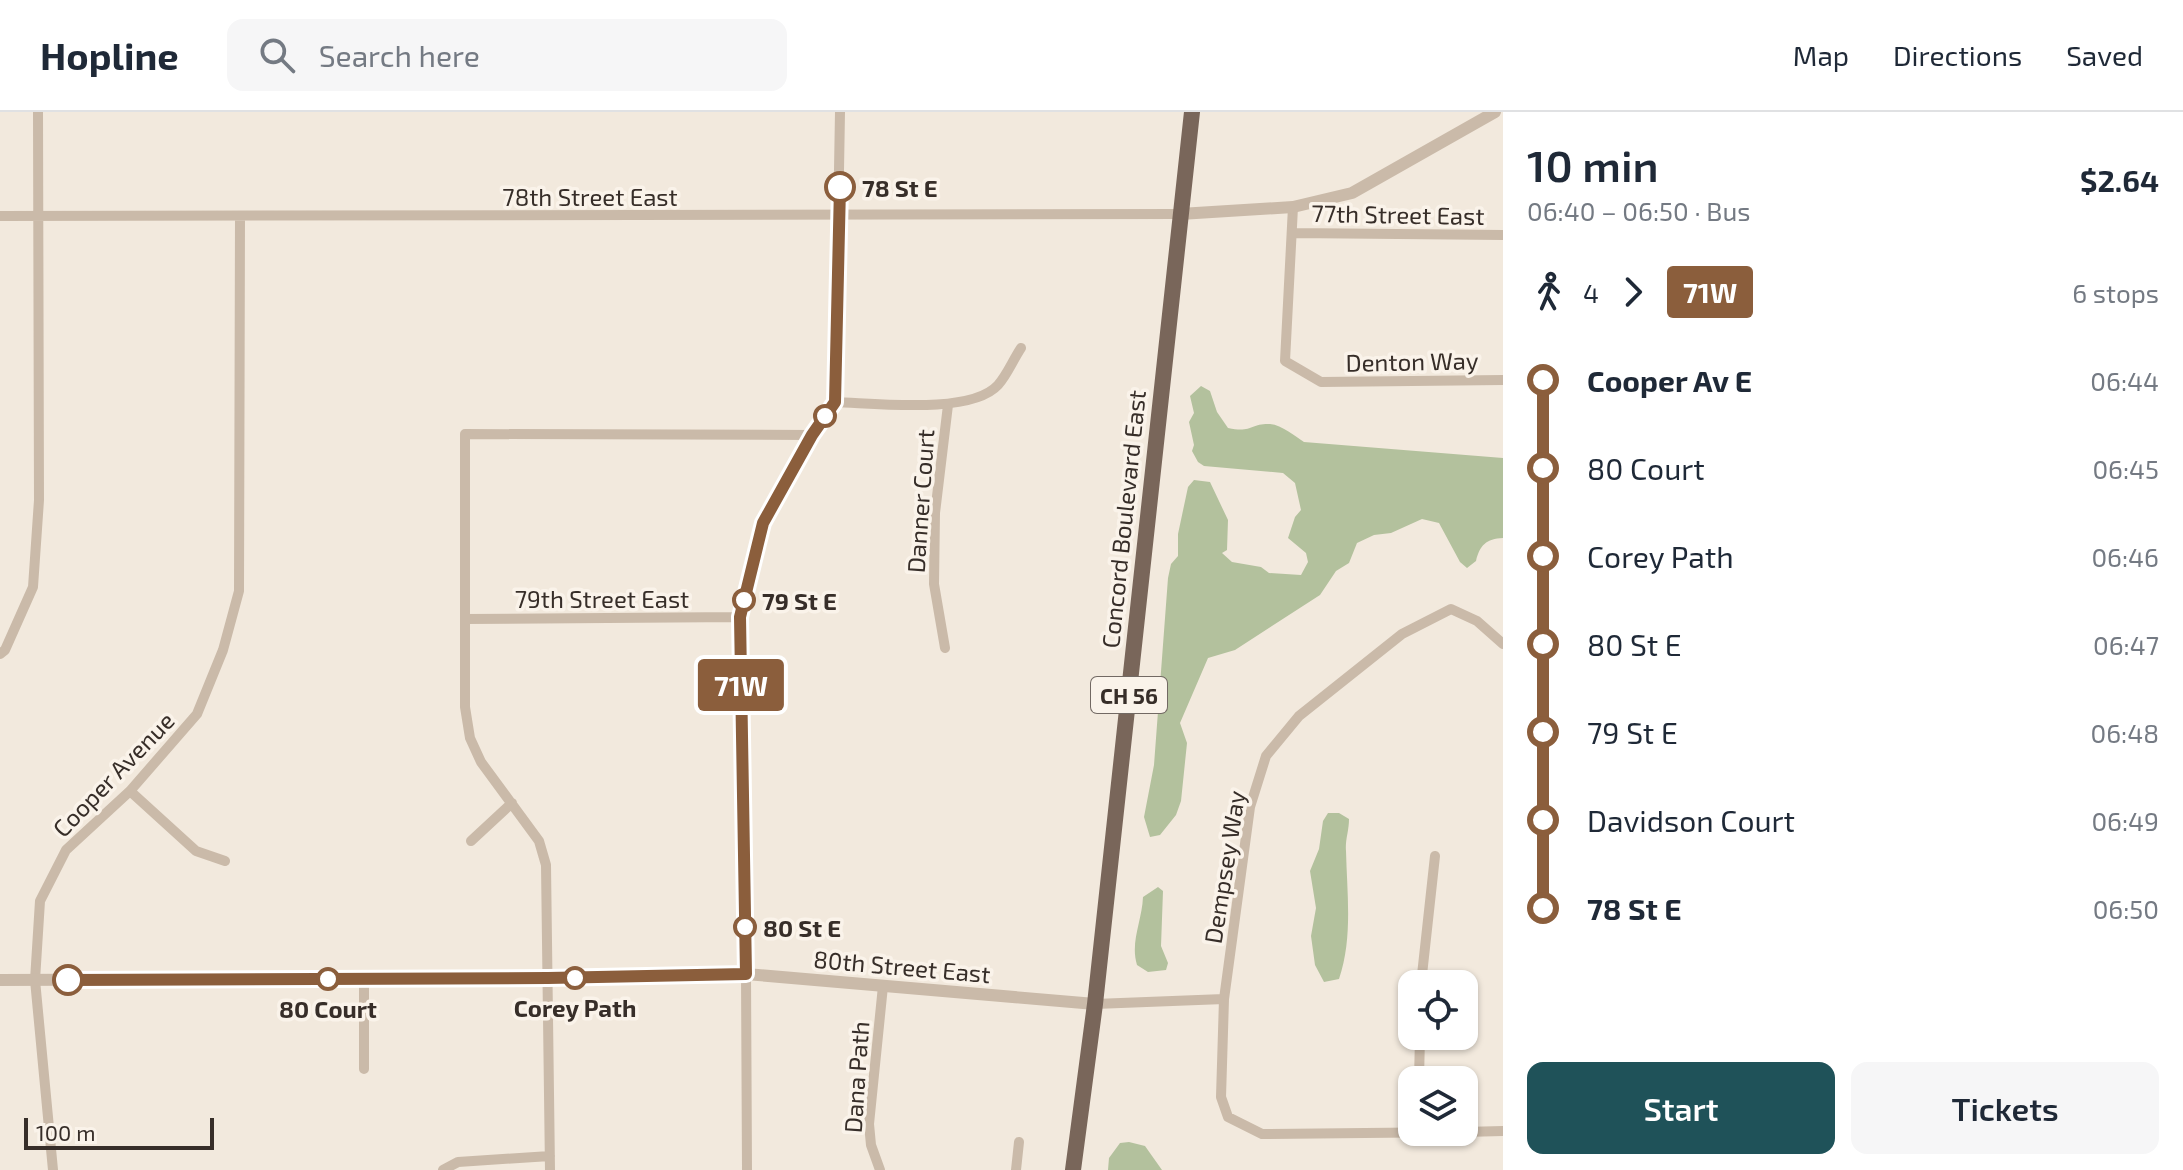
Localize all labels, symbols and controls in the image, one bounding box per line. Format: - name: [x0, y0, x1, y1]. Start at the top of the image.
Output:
- search box: [227, 19, 787, 91]
- text: Hopline: [40, 32, 179, 78]
- icon: search: [255, 33, 299, 77]
- text: Search here: [319, 37, 480, 73]
- text: Map: [1793, 38, 1849, 72]
- text: Directions: [1893, 38, 2022, 72]
- text: Saved: [2066, 38, 2143, 72]
- text: 10 min: [1527, 138, 1659, 191]
- text: $2.64: [2080, 162, 2159, 198]
- marker: 78 St E: [825, 172, 855, 202]
- place label: 78 St E: [862, 173, 938, 202]
- street label: 78th Street East: [502, 182, 678, 211]
- text: 06:40 – 06:50 · Bus: [1527, 195, 1751, 226]
- street label: 77th Street East: [1311, 198, 1485, 230]
- icon: walk: [1527, 270, 1571, 314]
- icon: forward: [1611, 270, 1655, 314]
- text: 71W: [1683, 275, 1737, 309]
- text: 4: [1583, 277, 1599, 308]
- text: 6 stops: [2072, 277, 2159, 308]
- street label: Denton Way: [1345, 345, 1479, 377]
- text: Cooper Av E: [1587, 362, 1752, 398]
- text: 06:44: [2090, 365, 2159, 396]
- street label: Concord Boulevard East: [1095, 389, 1151, 649]
- unlabelled marker: [814, 405, 836, 427]
- street label: Danner Court: [901, 428, 939, 574]
- text: 80 Court: [1587, 450, 1705, 486]
- text: 06:45: [2092, 453, 2159, 484]
- text: Corey Path: [1587, 538, 1734, 574]
- text: 06:46: [2091, 541, 2159, 572]
- street label: 79th Street East: [515, 584, 689, 613]
- place label: 79 St E: [762, 586, 837, 615]
- marker: 79 St E: [733, 589, 755, 611]
- text: 80 St E: [1587, 626, 1682, 662]
- text: 06:47: [2093, 629, 2159, 660]
- line badge: 71W: [695, 659, 787, 711]
- text: 71W: [714, 668, 768, 702]
- road number: CH 56: [1091, 677, 1167, 713]
- street label: Cooper Avenue: [46, 706, 180, 842]
- text: 79 St E: [1587, 714, 1678, 750]
- text: 06:48: [2091, 717, 2159, 748]
- street label: Dempsey Way: [1198, 788, 1250, 945]
- text: Davidson Court: [1587, 802, 1795, 838]
- text: 06:49: [2091, 805, 2159, 836]
- text: 78 St E: [1587, 890, 1682, 926]
- text: 06:50: [2093, 893, 2159, 924]
- place label: 80 St E: [763, 913, 841, 942]
- marker: 80 St E: [734, 916, 756, 938]
- street label: 80th Street East: [812, 944, 992, 988]
- unlabelled marker: [53, 965, 83, 995]
- marker: Corey Path: [564, 967, 586, 989]
- marker: 80 Court: [317, 968, 339, 990]
- map controls: [1398, 970, 1478, 1146]
- button: locate: [1398, 970, 1478, 1050]
- place label: Corey Path: [514, 993, 636, 1022]
- place label: 80 Court: [279, 994, 377, 1023]
- street label: Dana Path: [838, 1020, 874, 1134]
- button: Start: [1527, 1062, 1835, 1154]
- button: Tickets: [1851, 1062, 2159, 1154]
- button: layers: [1398, 1066, 1478, 1146]
- scale bar: [24, 1114, 214, 1150]
- text: 100 m: [36, 1119, 95, 1145]

